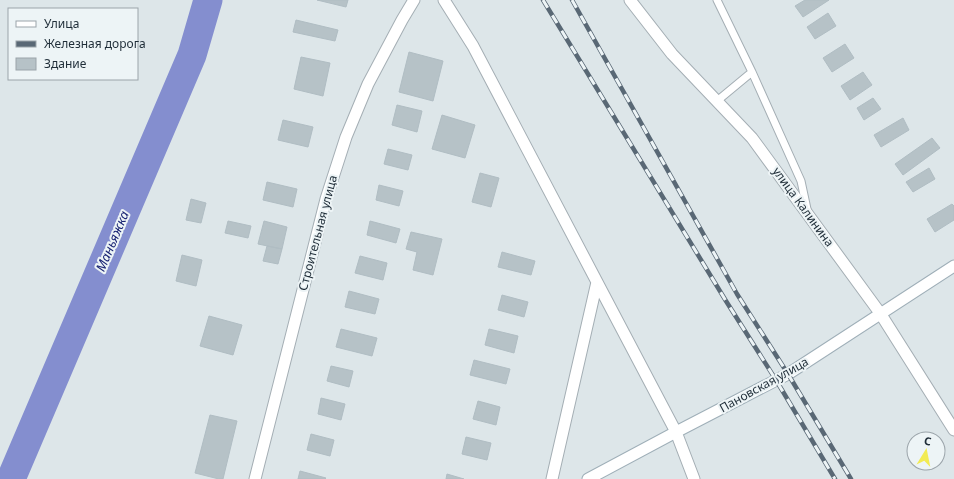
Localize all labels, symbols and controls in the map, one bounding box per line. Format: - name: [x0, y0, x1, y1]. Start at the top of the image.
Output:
- legend: [8, 8, 138, 80]
- text: Улица: [44, 15, 79, 32]
- text: Железная дорога: [44, 35, 146, 52]
- text: Здание: [44, 55, 87, 72]
- street label: улица Калинина: [769, 163, 838, 250]
- street label: Строительная улица: [294, 173, 341, 292]
- water label: Маньяжка: [91, 207, 133, 274]
- street label: Пановская улица: [716, 353, 811, 416]
- north arrow: [906, 431, 946, 471]
- text: С: [923, 433, 933, 449]

